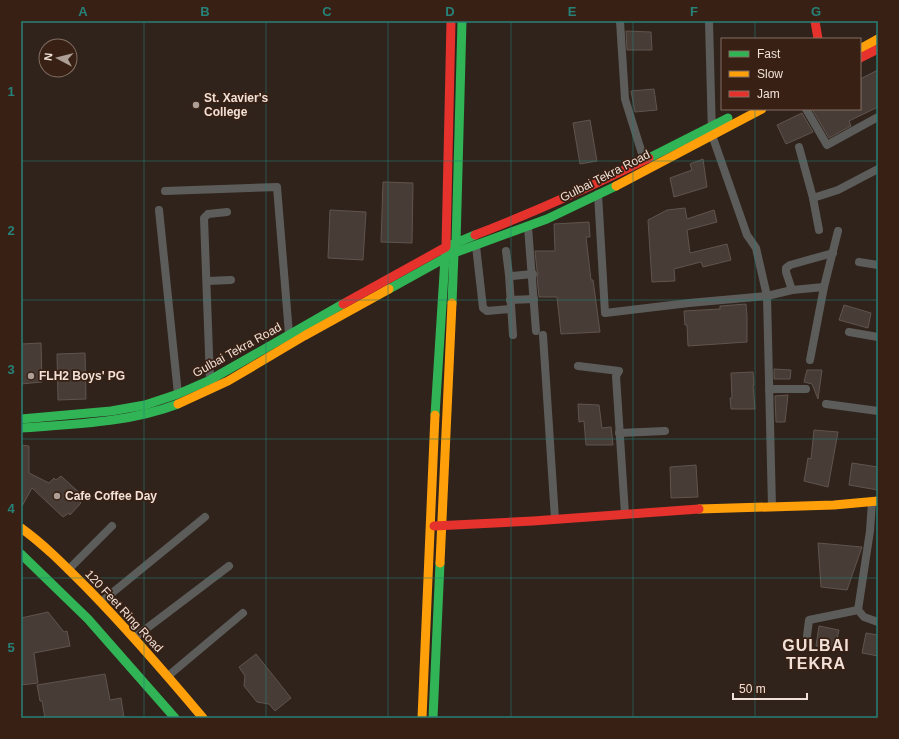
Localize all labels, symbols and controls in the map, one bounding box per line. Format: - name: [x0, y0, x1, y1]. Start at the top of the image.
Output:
- text: A: [78, 4, 88, 19]
- text: B: [200, 4, 210, 19]
- text: C: [322, 4, 332, 19]
- text: D: [445, 4, 455, 19]
- text: E: [568, 4, 577, 19]
- text: F: [690, 4, 698, 19]
- text: G: [811, 4, 821, 19]
- north arrow: [38, 38, 78, 78]
- legend: [721, 38, 861, 110]
- text: Fast: [757, 47, 781, 61]
- text: N: [42, 52, 55, 61]
- text: Slow: [757, 67, 783, 81]
- text: 1: [7, 84, 15, 99]
- text: Jam: [757, 87, 780, 101]
- place label: St. Xavier's College: [204, 91, 269, 119]
- marker: St. Xavier's College: [191, 100, 201, 110]
- street label: Gulbai Tekra Road: [558, 147, 652, 205]
- text: 2: [7, 223, 15, 238]
- street label: Gulbai Tekra Road: [190, 320, 284, 380]
- text: 3: [7, 362, 15, 377]
- place label: FLH2 Boys' PG: [39, 369, 125, 383]
- marker: FLH2 Boys' PG: [26, 371, 36, 381]
- place label: Cafe Coffee Day: [65, 489, 157, 503]
- marker: Cafe Coffee Day: [52, 491, 62, 501]
- text: 4: [7, 501, 15, 516]
- street label: 120 Feet Ring Road: [82, 567, 166, 655]
- district label: GULBAI TEKRA: [782, 637, 850, 672]
- text: 5: [7, 640, 15, 655]
- scale bar: [733, 675, 807, 701]
- text: 50 m: [739, 682, 766, 696]

